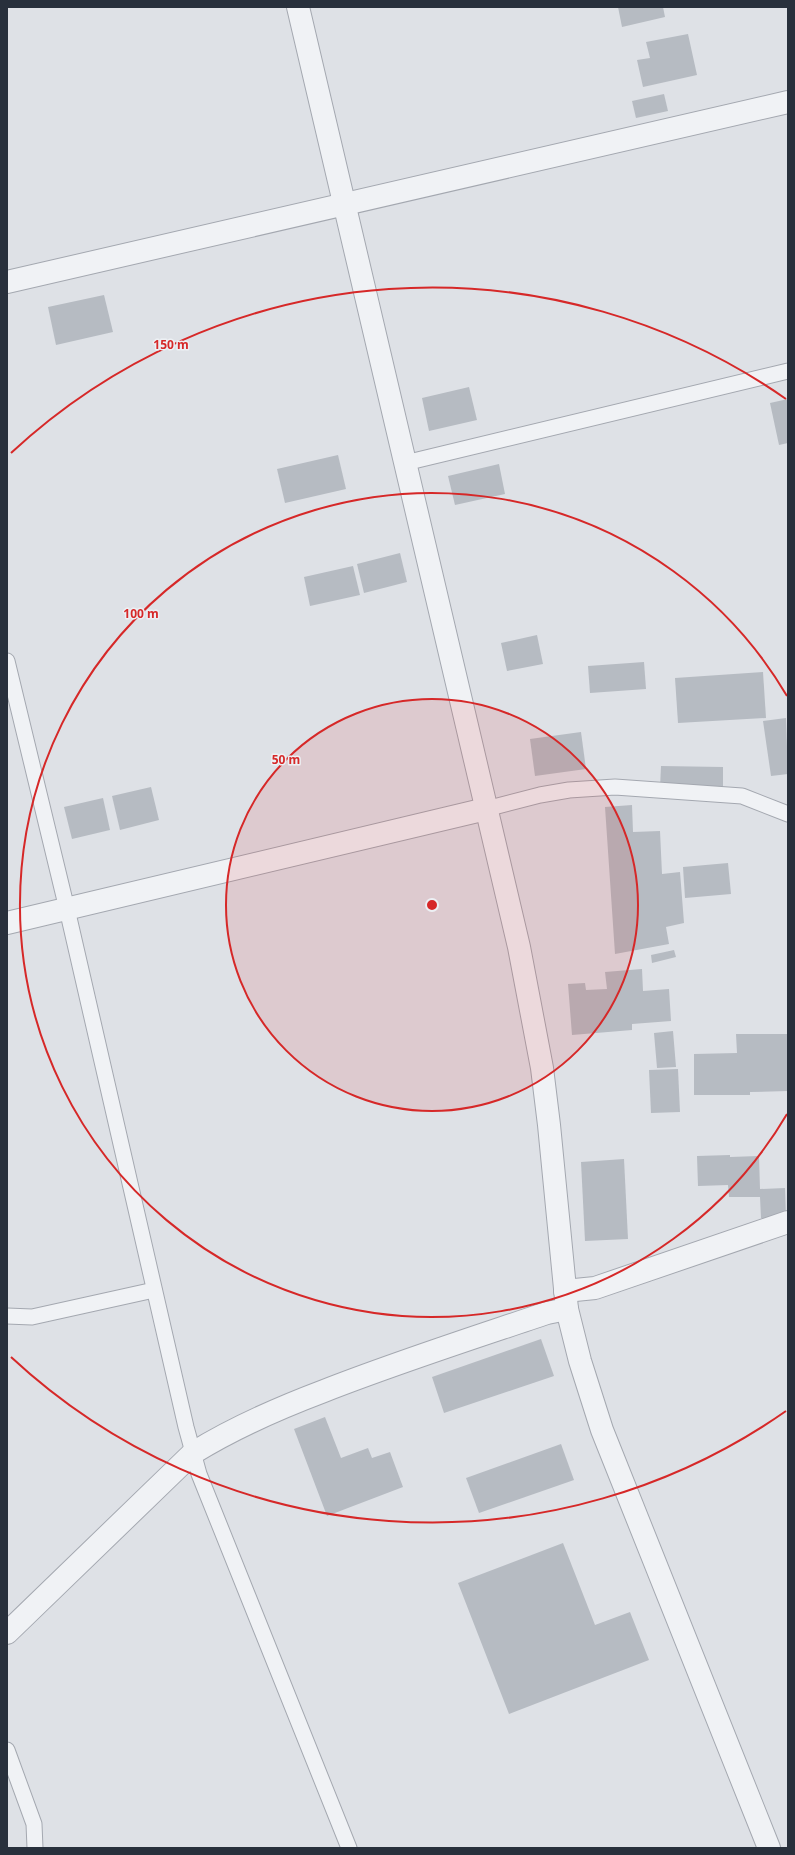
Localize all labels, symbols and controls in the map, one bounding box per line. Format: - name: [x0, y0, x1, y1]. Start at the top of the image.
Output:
- text: 150 m: [153, 336, 189, 353]
- text: 100 m: [123, 605, 159, 622]
- text: 50 m: [272, 751, 300, 768]
- centre of rings: [425, 898, 439, 912]

